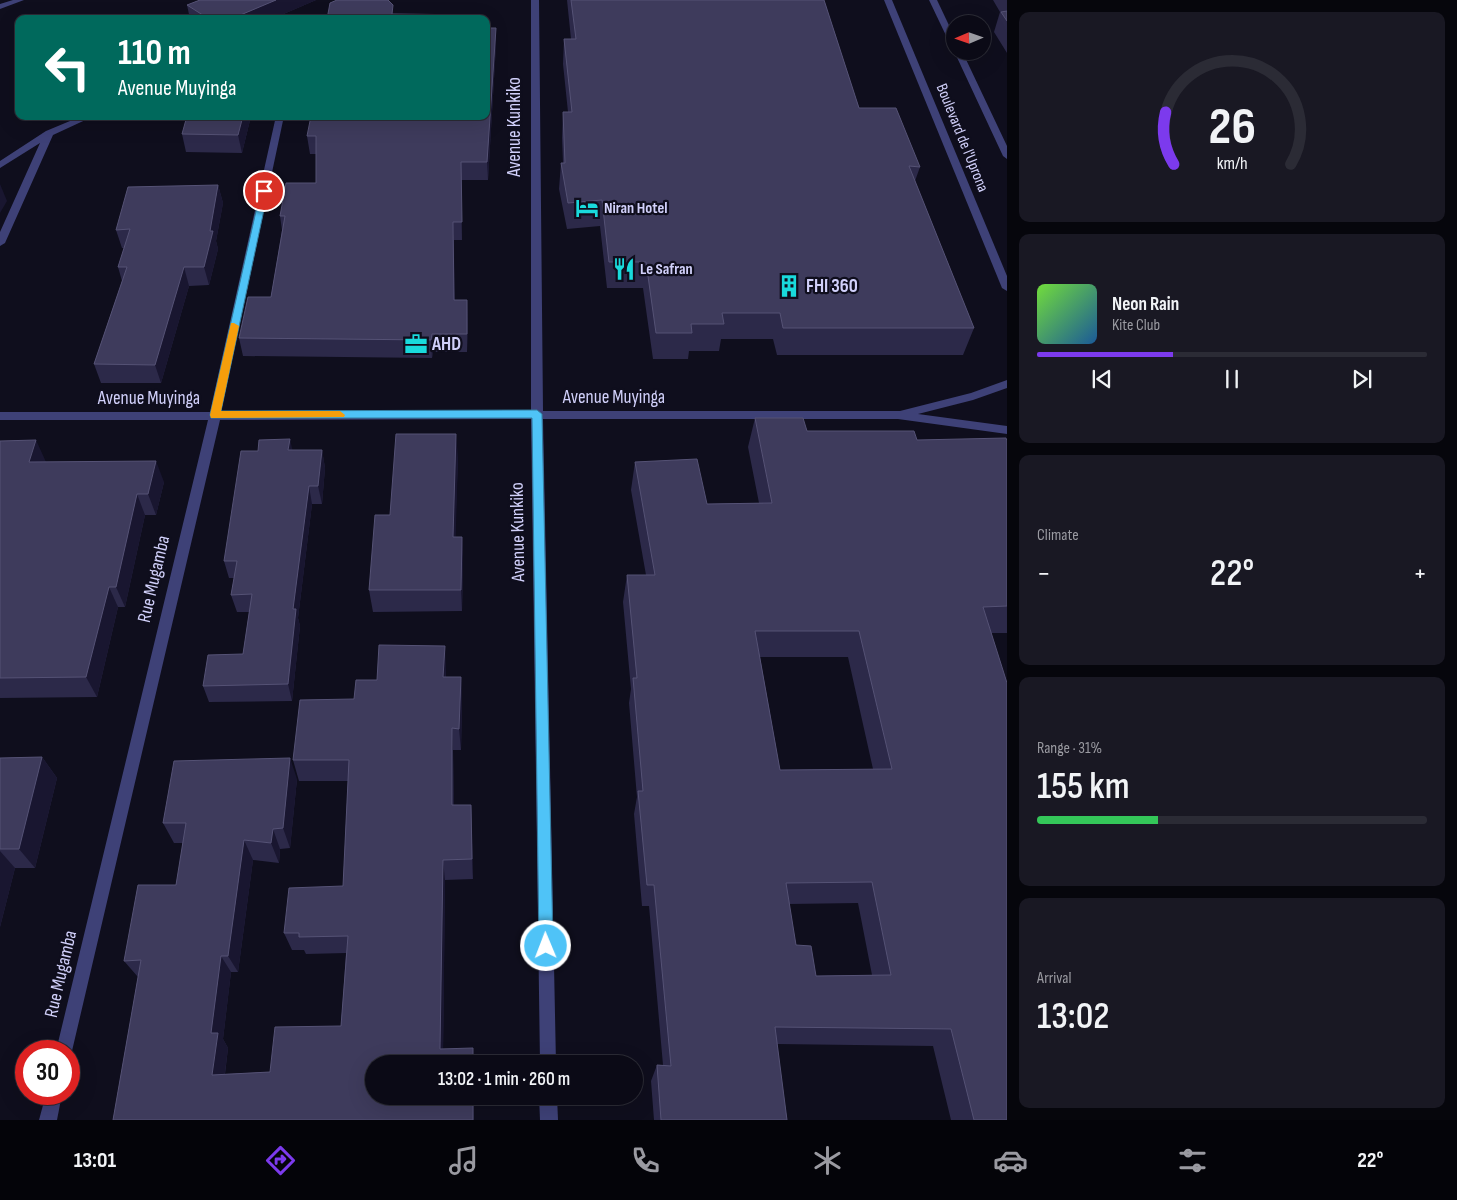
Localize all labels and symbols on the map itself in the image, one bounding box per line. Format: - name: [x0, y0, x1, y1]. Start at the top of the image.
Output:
- north arrow: [946, 15, 991, 60]
- street label: Avenue Kunkiko: [503, 77, 526, 178]
- street label: Boulevard de l'Uprona: [932, 81, 992, 195]
- pin: [243, 170, 285, 212]
- hotel icon: Niran Hotel: [574, 195, 600, 221]
- place label: Niran Hotel: [604, 199, 667, 218]
- restaurant icon: Le Safran: [611, 256, 637, 282]
- place label: Le Safran: [640, 260, 693, 279]
- building icon: FHI 360: [776, 273, 802, 299]
- place label: FHI 360: [806, 275, 858, 298]
- office icon: AHD: [403, 331, 429, 357]
- place label: AHD: [431, 333, 461, 356]
- street label: Avenue Muyinga: [562, 386, 665, 409]
- street label: Avenue Muyinga: [97, 387, 200, 410]
- street label: Avenue Kunkiko: [506, 482, 530, 583]
- street label: Rue Mugamba: [133, 533, 175, 625]
- position arrow: [519, 919, 571, 971]
- street label: Rue Mugamba: [40, 928, 82, 1020]
- speed limit sign: 30: [15, 1040, 80, 1105]

